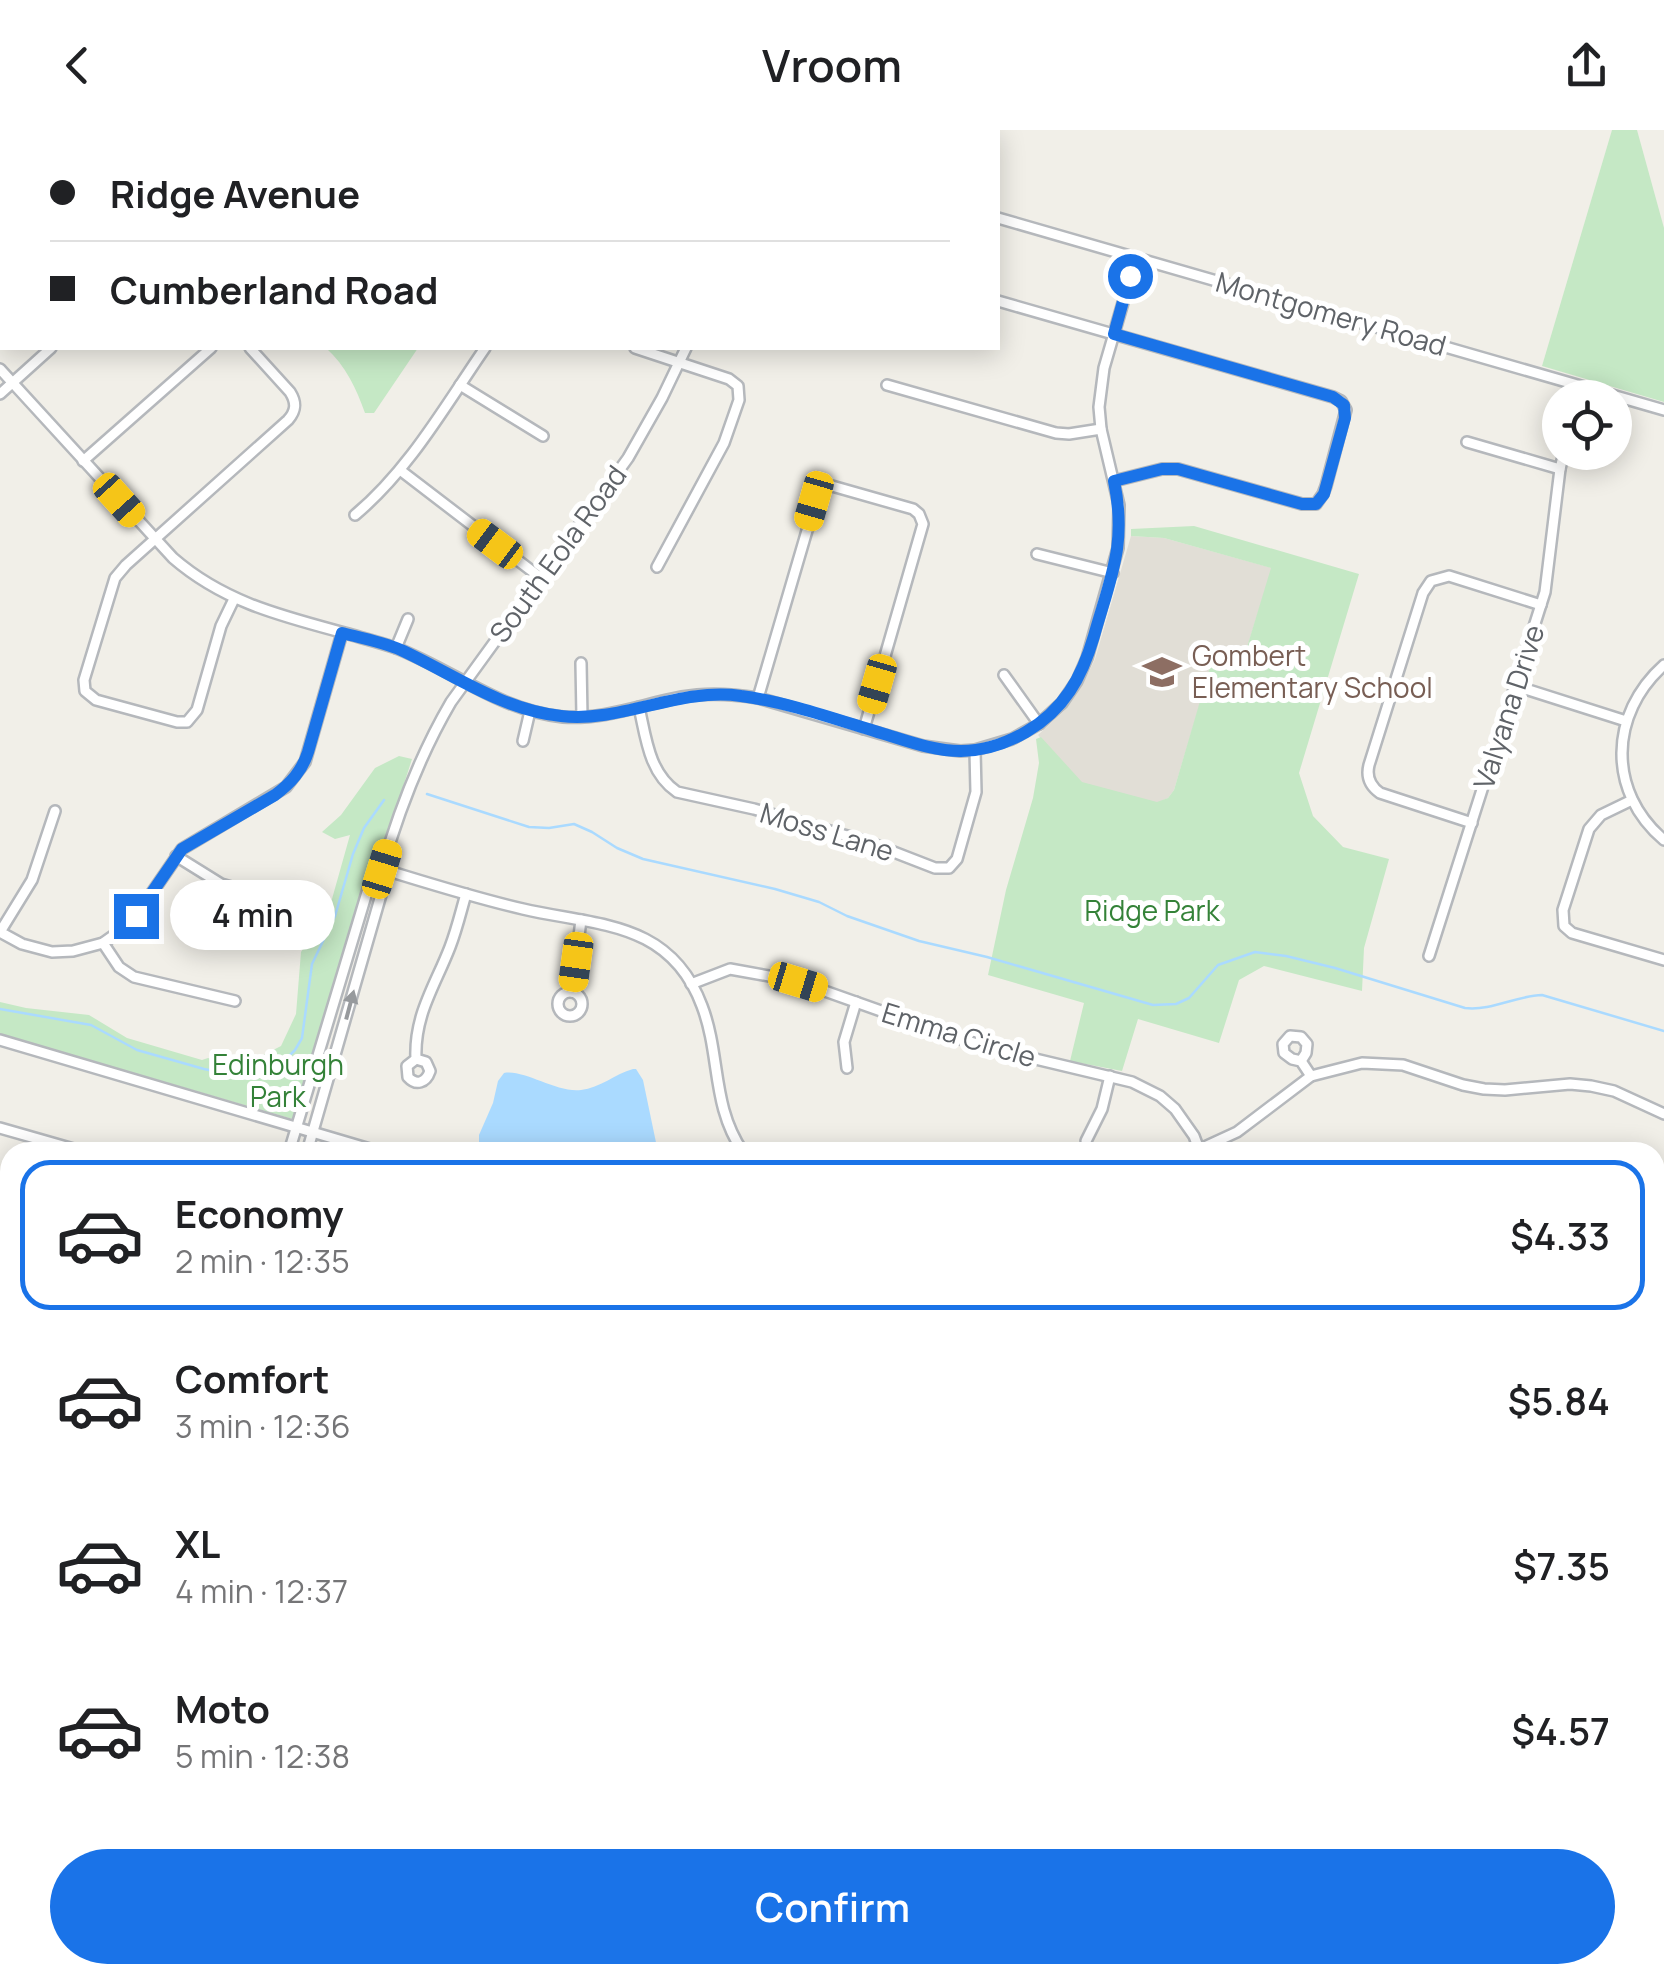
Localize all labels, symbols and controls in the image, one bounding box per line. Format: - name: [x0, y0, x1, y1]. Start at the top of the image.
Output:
- text: Vroom: [762, 34, 902, 96]
- icon: back: [50, 38, 105, 93]
- icon: share: [1559, 38, 1614, 93]
- text: Ridge Avenue: [110, 167, 360, 219]
- route start: [1108, 254, 1153, 299]
- street label: Montgomery Road: [1212, 262, 1451, 364]
- text: Cumberland Road: [110, 263, 438, 315]
- map controls: [1542, 380, 1632, 470]
- button: locate: [1542, 380, 1632, 470]
- street label: South Eola Road: [480, 457, 634, 650]
- car: [88, 468, 150, 532]
- car: [791, 468, 837, 534]
- car: [462, 514, 528, 574]
- street label: Valyana Drive: [1464, 620, 1553, 794]
- place label: Gombert Elementary School: [1192, 636, 1433, 706]
- car: [854, 651, 900, 717]
- school or university icon: Gombert Elementary School: [1141, 651, 1183, 693]
- street label: Moss Lane: [756, 793, 899, 869]
- car: [359, 836, 405, 902]
- callout: 4 min: [171, 881, 336, 951]
- park label: Ridge Park: [1084, 891, 1221, 929]
- text: 4 min: [211, 893, 294, 937]
- route end: [114, 894, 159, 939]
- car: [557, 930, 595, 994]
- car: [765, 959, 831, 1005]
- one-way arrow: [343, 990, 358, 1020]
- street label: Emma Circle: [878, 993, 1041, 1075]
- park label: Edinburgh Park: [212, 1045, 344, 1115]
- text: Economy: [175, 1187, 344, 1239]
- icon: car: [55, 1190, 145, 1280]
- text: $4.33: [1510, 1209, 1610, 1261]
- text: 2 min · 12:35: [175, 1239, 350, 1283]
- text: Comfort: [175, 1352, 329, 1404]
- icon: car: [55, 1355, 145, 1445]
- text: $5.84: [1508, 1374, 1610, 1426]
- text: 3 min · 12:36: [175, 1404, 351, 1448]
- text: XL: [175, 1517, 220, 1569]
- icon: car: [55, 1520, 145, 1610]
- text: $7.35: [1513, 1539, 1610, 1591]
- text: 4 min · 12:37: [175, 1569, 348, 1613]
- text: Moto: [175, 1682, 270, 1734]
- icon: car: [55, 1685, 145, 1775]
- text: $4.57: [1512, 1704, 1610, 1756]
- text: 5 min · 12:38: [175, 1734, 350, 1778]
- button: Confirm: [50, 1849, 1615, 1964]

